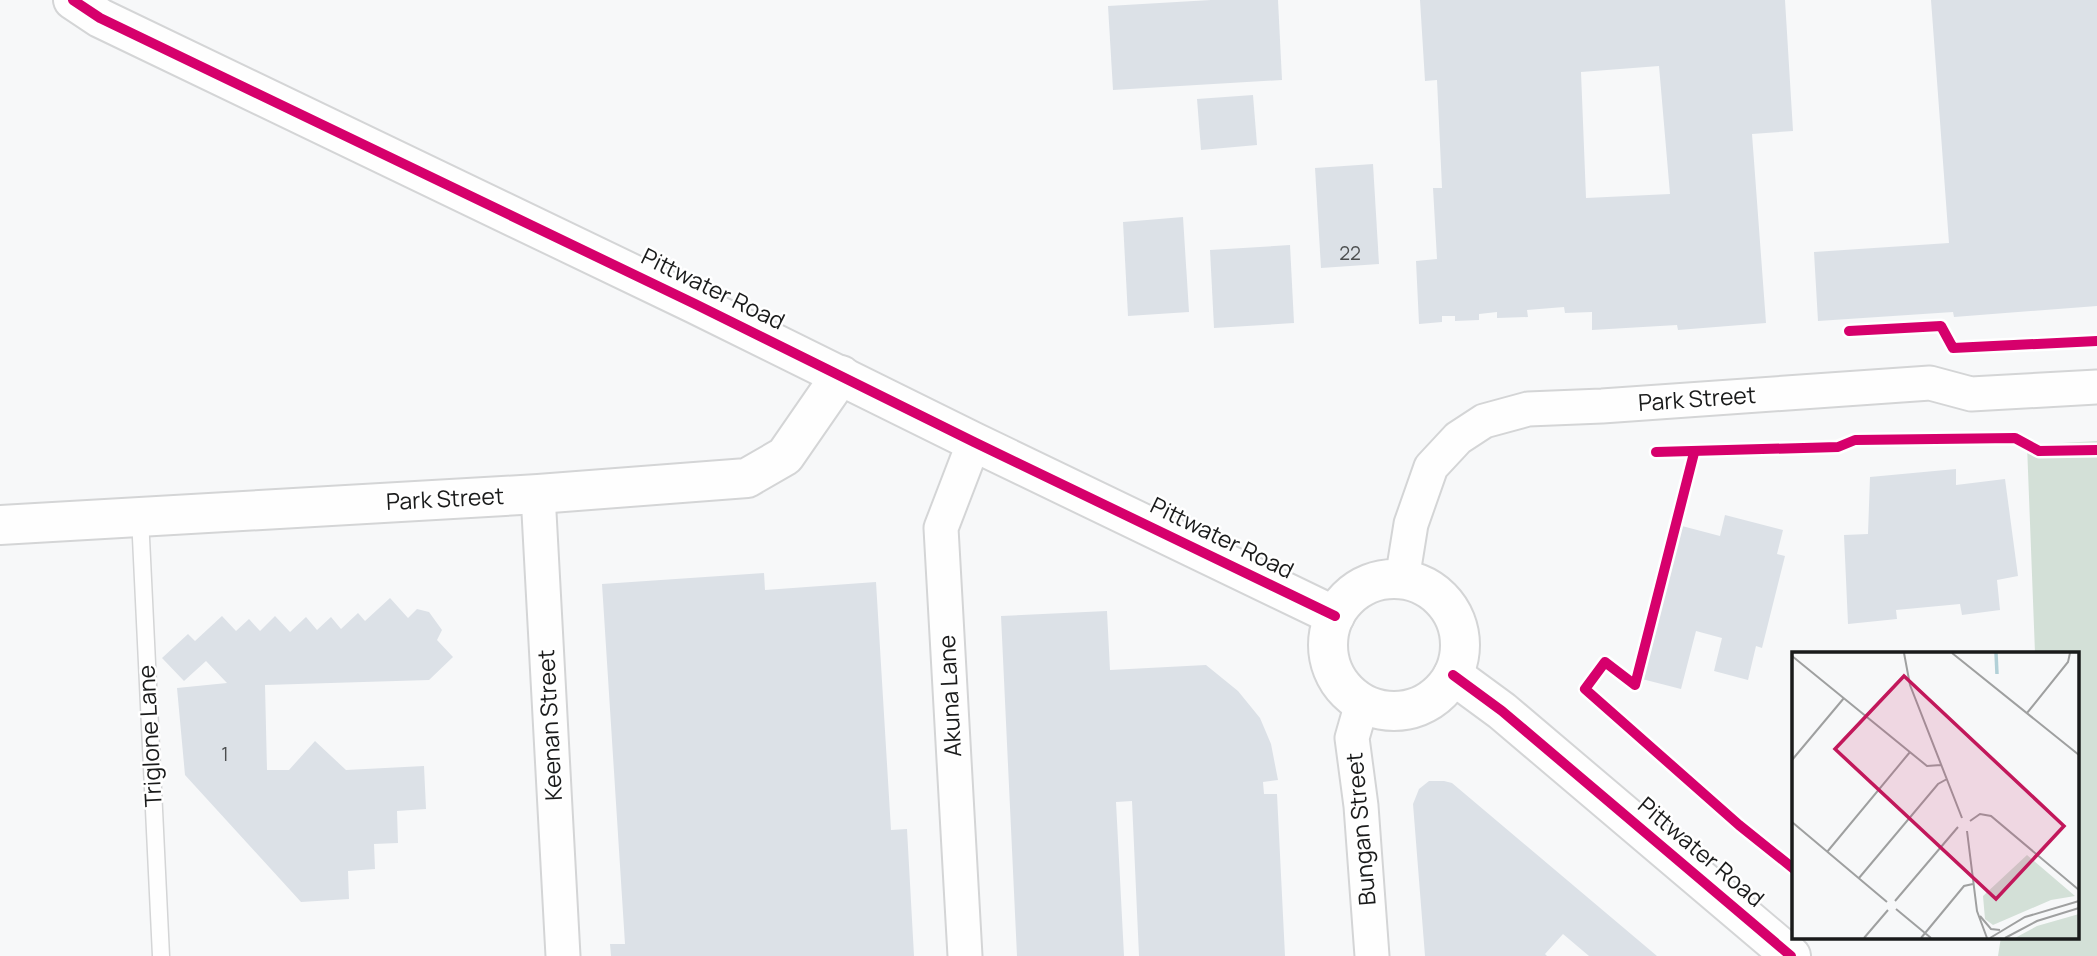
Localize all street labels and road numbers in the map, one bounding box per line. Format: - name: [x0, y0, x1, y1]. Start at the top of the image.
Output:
- street label: Pittwater Road: [636, 240, 790, 337]
- street label: Park Street: [1637, 378, 1757, 418]
- street label: Park Street: [385, 479, 505, 517]
- street label: Pittwater Road: [1145, 489, 1299, 586]
- street label: Akuna Lane: [930, 634, 968, 758]
- street label: Keenan Street: [529, 649, 569, 802]
- street label: Triglone Lane: [129, 664, 169, 808]
- street label: Bungan Street: [1337, 751, 1383, 907]
- street label: Pittwater Road: [1632, 789, 1772, 914]

